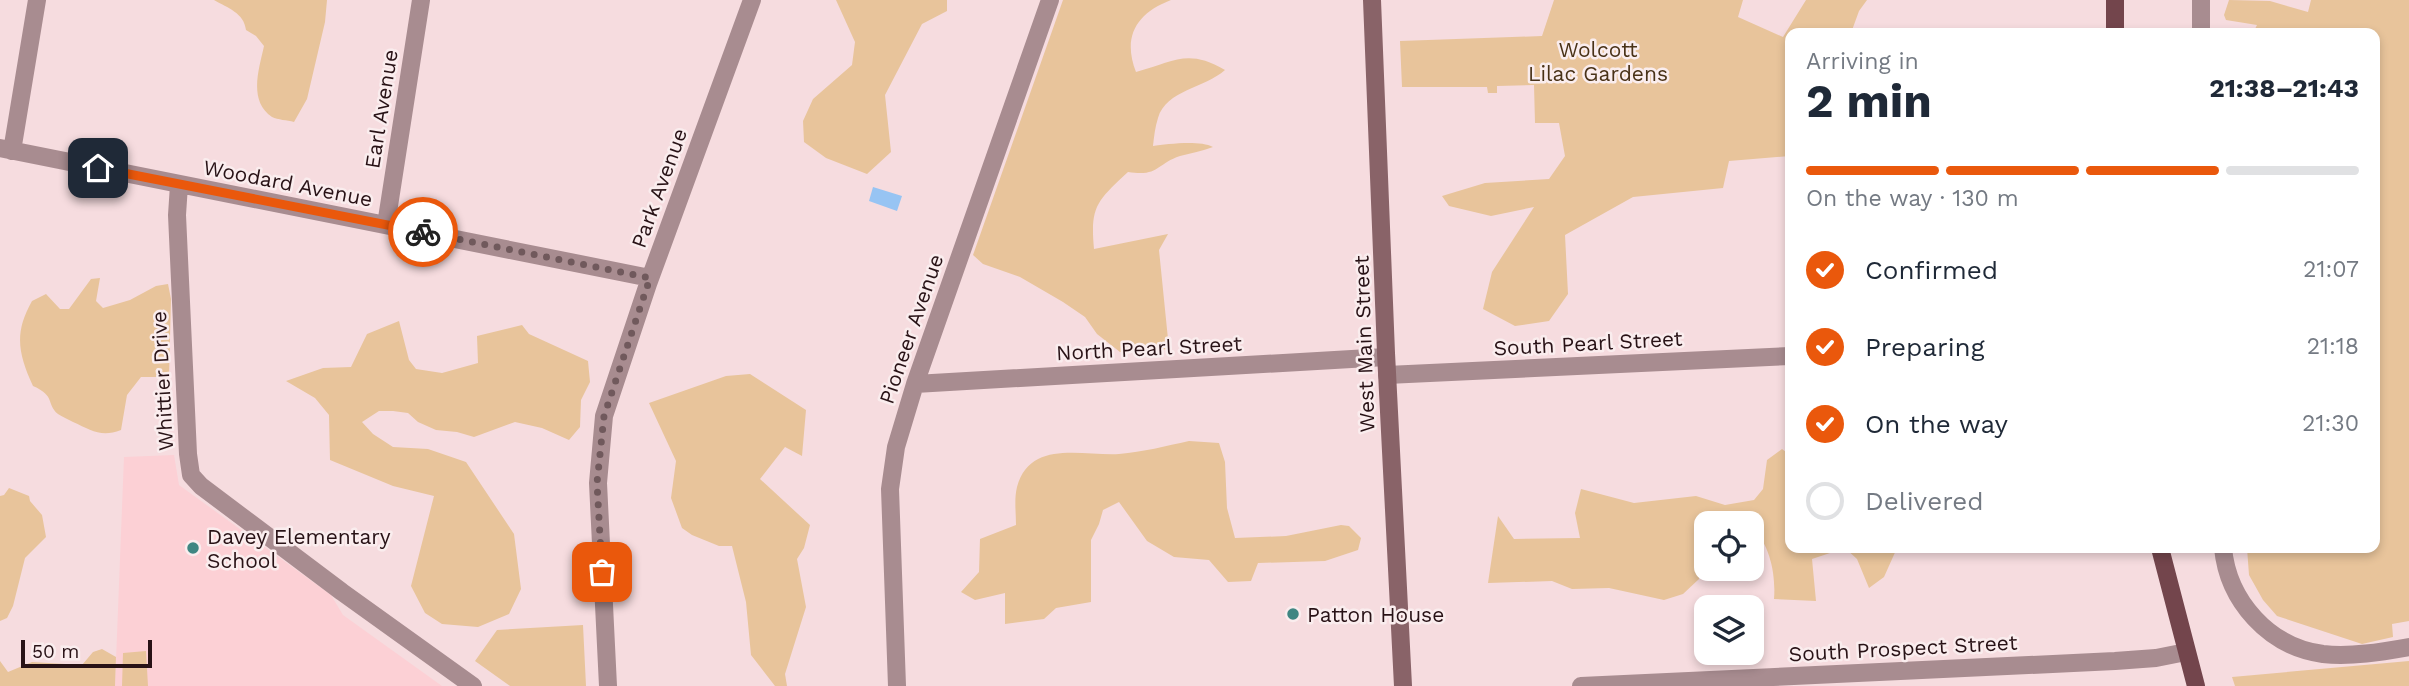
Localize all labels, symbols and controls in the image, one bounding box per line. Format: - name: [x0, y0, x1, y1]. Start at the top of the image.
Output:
- park label: Wolcott Lilac Gardens: [1528, 37, 1668, 86]
- street label: Earl Avenue: [359, 48, 403, 170]
- text: Arriving in: [1806, 48, 1919, 75]
- text: 21:38–21:43: [2209, 73, 2359, 103]
- text: 2 min: [1806, 74, 1932, 128]
- street label: Park Avenue: [626, 125, 692, 251]
- pin: [68, 138, 128, 198]
- icon: home: [79, 149, 117, 187]
- street label: Woodard Avenue: [201, 154, 375, 212]
- text: On the way · 130 m: [1806, 185, 2019, 212]
- courier: [388, 197, 458, 267]
- icon: bike: [404, 213, 442, 251]
- street label: Pioneer Avenue: [874, 251, 948, 407]
- icon: check: [1806, 251, 1844, 289]
- street label: West Main Street: [1348, 255, 1380, 433]
- text: Confirmed: [1865, 255, 1998, 285]
- text: 21:07: [2303, 256, 2359, 283]
- street label: Whittier Drive: [146, 310, 178, 452]
- street label: South Pearl Street: [1493, 326, 1683, 360]
- icon: check: [1806, 328, 1844, 366]
- street label: North Pearl Street: [1055, 331, 1243, 365]
- text: Preparing: [1865, 332, 1985, 362]
- text: 21:18: [2307, 333, 2359, 360]
- icon: check: [1806, 405, 1844, 443]
- text: On the way: [1865, 409, 2008, 439]
- text: 21:30: [2302, 410, 2359, 437]
- text: Delivered: [1865, 486, 1984, 516]
- map controls: [1694, 511, 1764, 665]
- button: locate: [1694, 511, 1764, 581]
- place label: Davey Elementary School: [207, 524, 391, 573]
- marker: Davey Elementary School: [185, 540, 201, 556]
- pin: [572, 542, 632, 602]
- icon: bag: [583, 553, 621, 591]
- button: layers: [1694, 595, 1764, 665]
- place label: Patton House: [1307, 602, 1444, 627]
- marker: Patton House: [1285, 606, 1301, 622]
- street label: South Prospect Street: [1788, 630, 2018, 666]
- scale bar: [21, 637, 152, 669]
- text: 50 m: [32, 640, 79, 663]

